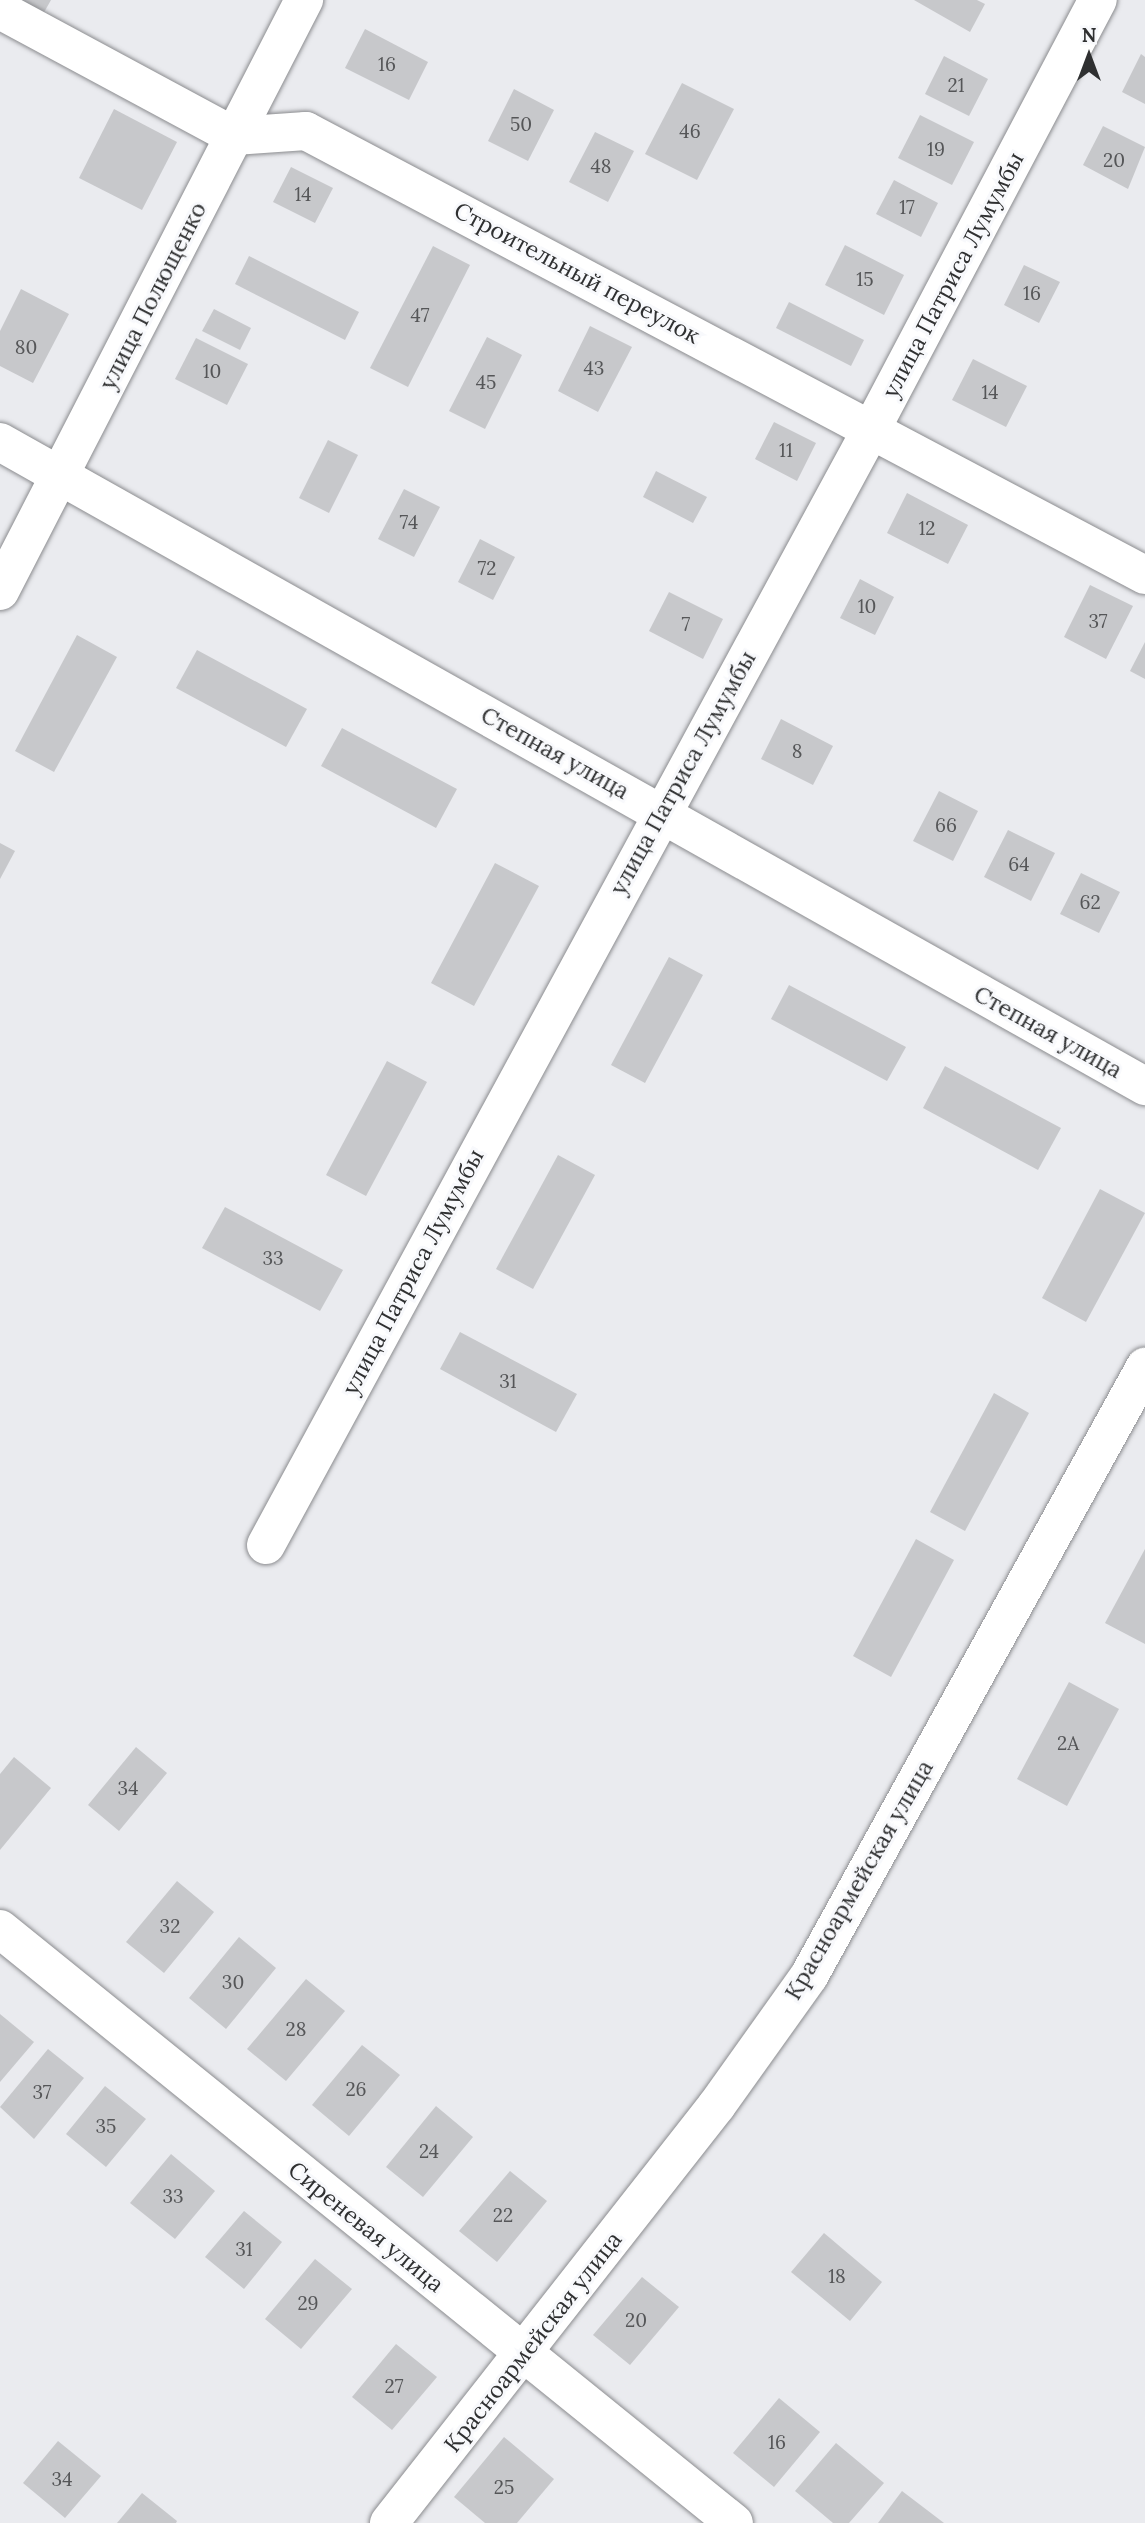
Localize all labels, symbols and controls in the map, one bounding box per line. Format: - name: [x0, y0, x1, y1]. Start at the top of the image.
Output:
- north arrow: [1054, 21, 1124, 91]
- text: N: [1082, 23, 1096, 47]
- house number: 16: [378, 54, 396, 76]
- house number: 21: [947, 75, 965, 97]
- house number: 50: [510, 114, 532, 136]
- house number: 46: [679, 121, 701, 143]
- house number: 19: [927, 139, 945, 161]
- street label: улица Патриса Лумумбы: [876, 147, 1030, 403]
- house number: 20: [1103, 150, 1125, 172]
- house number: 48: [591, 156, 611, 178]
- house number: 14: [294, 184, 312, 206]
- street label: Строительный переулок: [449, 196, 705, 350]
- house number: 17: [899, 197, 915, 219]
- street label: улица Полющенко: [94, 198, 212, 394]
- house number: 15: [856, 269, 874, 291]
- house number: 16: [1023, 283, 1041, 305]
- house number: 47: [410, 305, 430, 327]
- house number: 80: [15, 337, 37, 359]
- house number: 43: [584, 358, 604, 380]
- house number: 10: [203, 361, 221, 383]
- house number: 45: [476, 372, 496, 394]
- house number: 14: [981, 382, 999, 404]
- house number: 11: [779, 440, 793, 462]
- house number: 74: [400, 512, 418, 534]
- house number: 12: [918, 518, 936, 540]
- house number: 72: [478, 558, 496, 580]
- house number: 10: [858, 596, 876, 618]
- house number: 37: [1089, 611, 1107, 633]
- house number: 7: [682, 614, 690, 636]
- street label: улица Патриса Лумумбы: [604, 646, 762, 900]
- street label: Степная улица: [476, 701, 634, 805]
- house number: 8: [792, 741, 802, 763]
- house number: 66: [935, 815, 957, 837]
- house number: 64: [1008, 854, 1030, 876]
- house number: 62: [1079, 892, 1101, 914]
- street label: Степная улица: [969, 980, 1127, 1084]
- street label: улица Патриса Лумумбы: [336, 1144, 490, 1400]
- house number: 33: [262, 1248, 284, 1270]
- house number: 31: [499, 1371, 517, 1393]
- house number: 2А: [1057, 1733, 1079, 1755]
- street label: Красноармейская улица: [779, 1755, 939, 2005]
- house number: 34: [118, 1778, 138, 1800]
- house number: 32: [160, 1916, 180, 1938]
- house number: 30: [222, 1972, 244, 1994]
- house number: 28: [286, 2019, 306, 2041]
- house number: 26: [345, 2079, 367, 2101]
- house number: 37: [33, 2082, 51, 2104]
- house number: 35: [96, 2116, 116, 2138]
- house number: 24: [419, 2141, 439, 2163]
- street label: Сиреневая улица: [283, 2156, 449, 2298]
- house number: 33: [162, 2186, 184, 2208]
- house number: 22: [493, 2205, 513, 2227]
- street label: Красноармейская улица: [438, 2226, 628, 2458]
- house number: 31: [235, 2239, 253, 2261]
- house number: 18: [828, 2266, 846, 2288]
- house number: 29: [297, 2293, 319, 2315]
- house number: 20: [625, 2310, 647, 2332]
- house number: 27: [385, 2376, 403, 2398]
- house number: 16: [768, 2432, 786, 2454]
- house number: 34: [52, 2469, 72, 2491]
- house number: 25: [494, 2477, 514, 2499]

